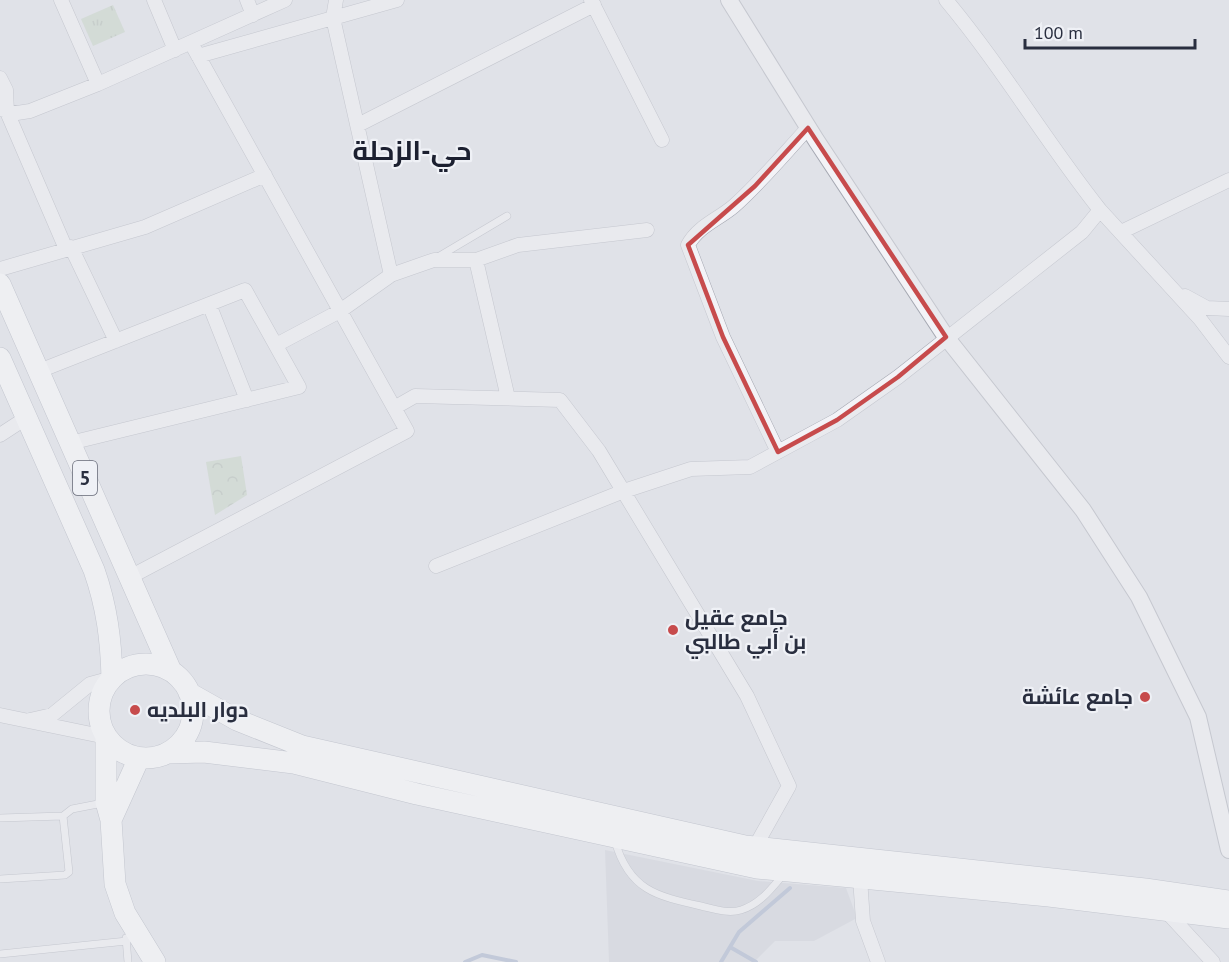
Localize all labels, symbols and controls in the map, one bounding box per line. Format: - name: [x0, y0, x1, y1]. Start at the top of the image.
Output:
- scale bar: [1025, 12, 1194, 50]
- text: 100 m: [1034, 21, 1083, 44]
- district label: حي-الزحلة: [352, 133, 472, 173]
- road number: 5: [73, 461, 97, 495]
- place label: جامع عقيل بن أبي طالبي: [685, 604, 806, 659]
- marker: جامع عقيل بن أبي طالبي: [666, 623, 680, 637]
- place label: جامع عائشة: [1022, 683, 1133, 711]
- marker: جامع عائشة: [1138, 690, 1152, 704]
- place label: دوار البلديه: [147, 696, 248, 723]
- marker: دوار البلديه: [128, 703, 142, 717]

